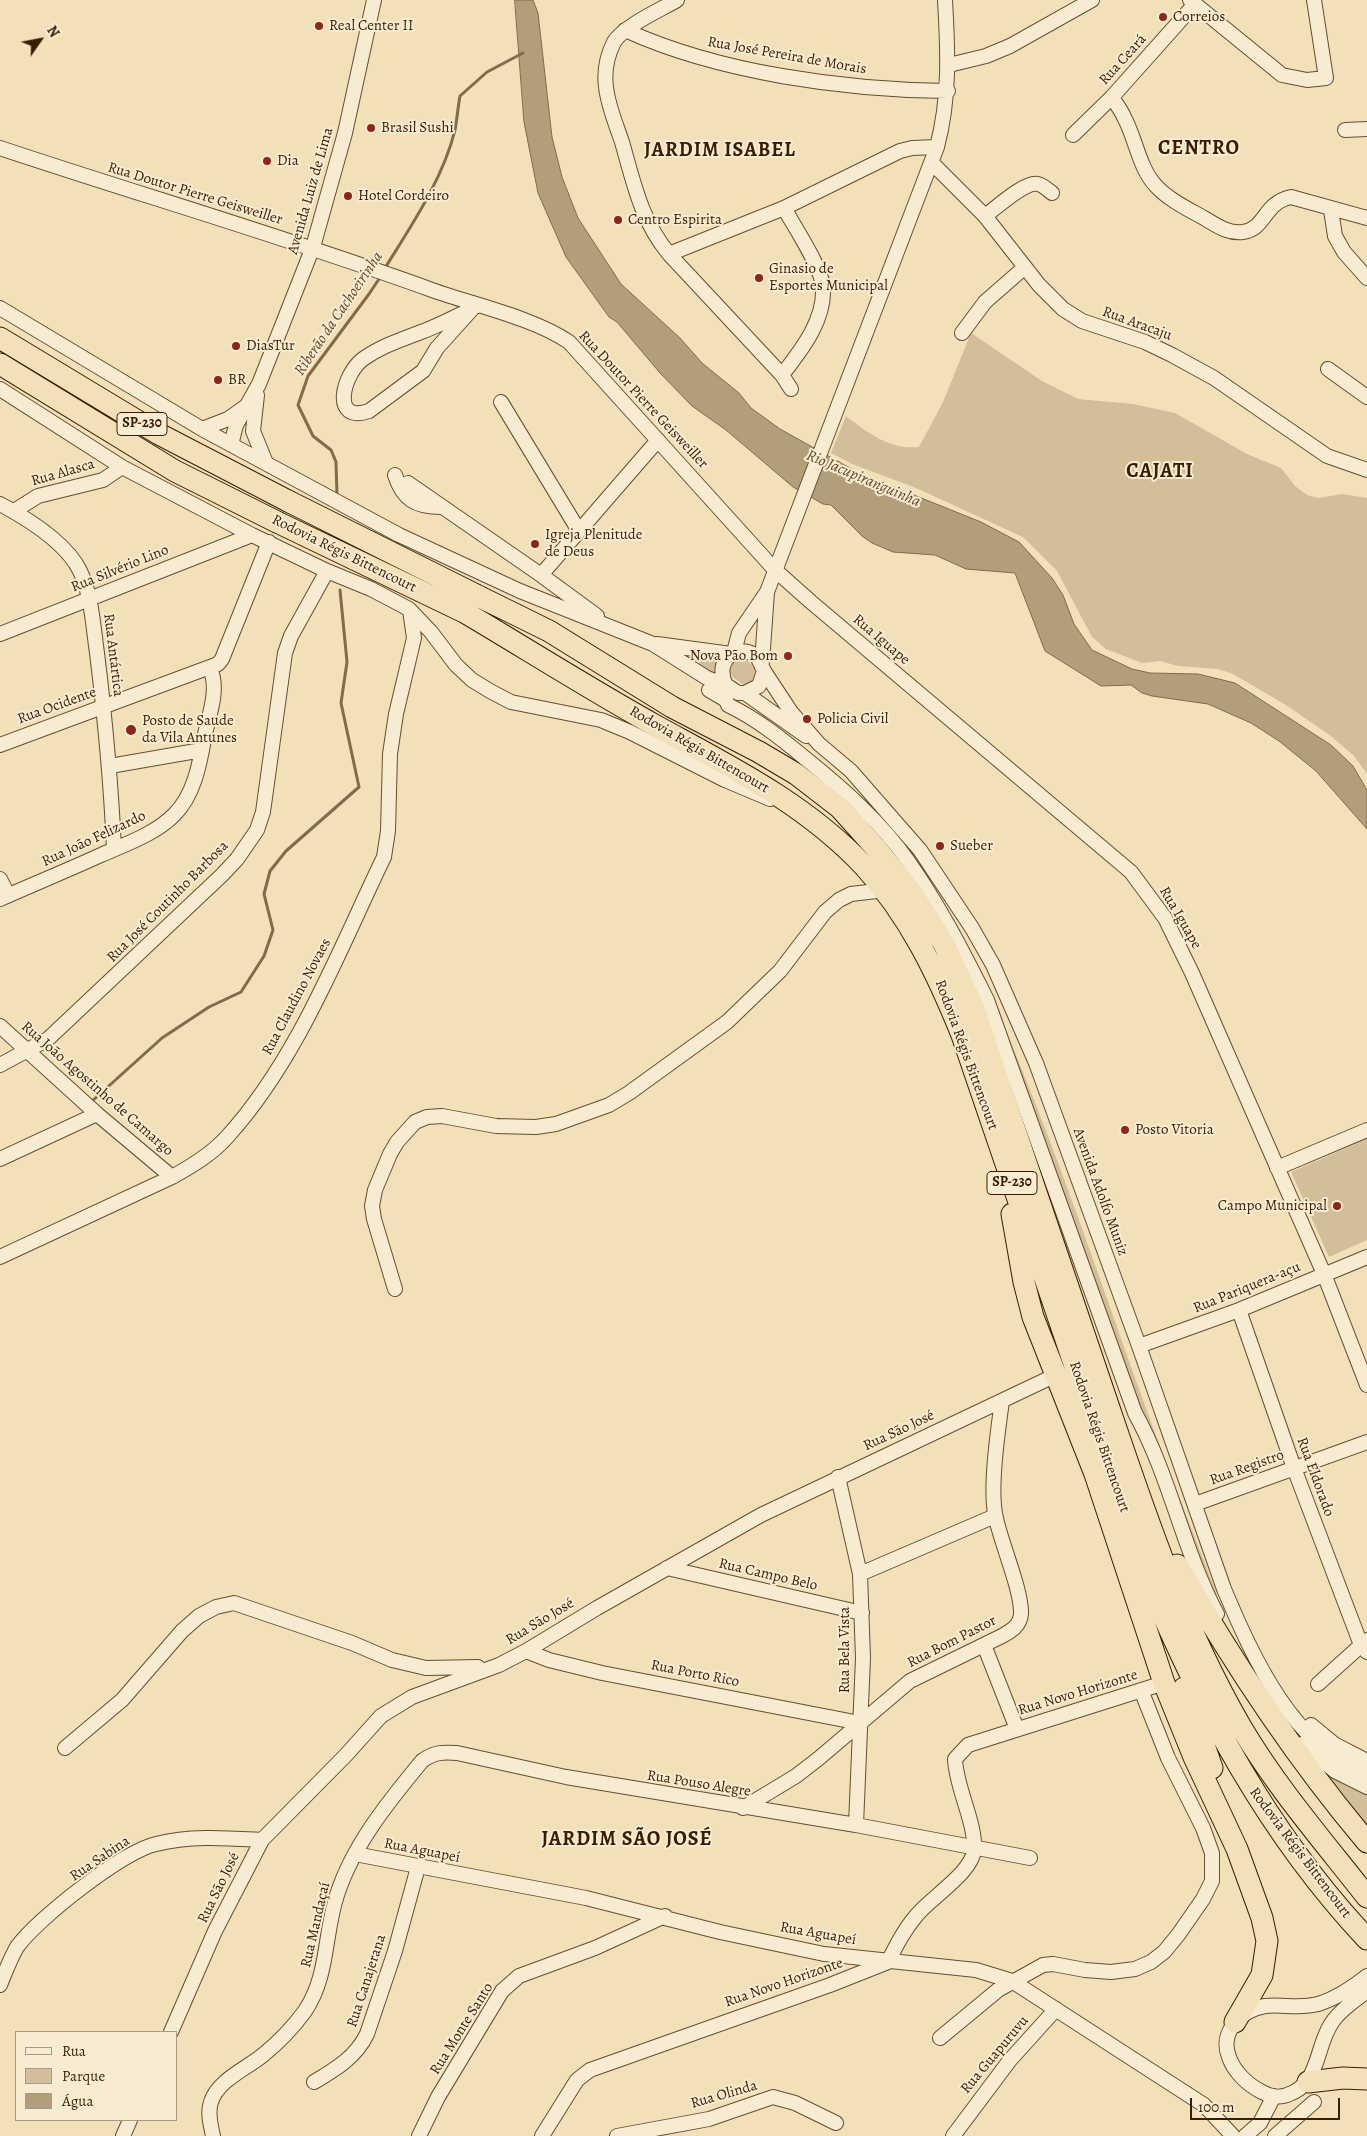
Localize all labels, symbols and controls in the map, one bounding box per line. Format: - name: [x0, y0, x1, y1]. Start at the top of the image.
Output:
- place label: Correios: [1173, 8, 1225, 26]
- marker: Correios: [1157, 11, 1169, 23]
- north arrow: [15, 15, 65, 65]
- place label: Real Center II: [329, 17, 413, 35]
- marker: Real Center II: [313, 20, 325, 32]
- text: N: [42, 22, 64, 41]
- street label: Rua Ceará: [1096, 31, 1150, 89]
- street label: Rua José Pereira de Morais: [706, 33, 868, 79]
- place label: Brasil Sushi: [381, 119, 454, 137]
- marker: Brasil Sushi: [365, 122, 377, 134]
- street label: Avenida Luiz de Lima: [284, 126, 338, 256]
- district label: CENTRO: [1157, 137, 1241, 161]
- district label: JARDIM ISABEL: [642, 139, 798, 163]
- place label: Dia: [277, 152, 299, 170]
- marker: Dia: [261, 155, 273, 167]
- street label: Rua Doutor Pierre Geisweiller: [105, 159, 285, 229]
- place label: Hotel Cordeiro: [358, 187, 449, 205]
- marker: Hotel Cordeiro: [342, 190, 354, 202]
- place label: Centro Espirita: [628, 211, 722, 229]
- marker: Centro Espirita: [612, 214, 624, 226]
- water label: Riberão da Cachoeirinha: [290, 248, 388, 380]
- place label: Ginasio de Esportes Municipal: [769, 260, 888, 295]
- marker: Ginasio de Esportes Municipal: [753, 272, 765, 284]
- street label: Rua Aracaju: [1100, 303, 1174, 345]
- street label: Rua Doutor Pierre Geisweiller: [574, 327, 712, 473]
- place label: DiasTur: [246, 337, 295, 355]
- marker: DiasTur: [230, 340, 242, 352]
- place label: BR: [228, 371, 246, 389]
- marker: BR: [212, 374, 224, 386]
- road number: SP-230: [117, 412, 167, 436]
- water label: Rio Jacupiranguinha: [803, 446, 923, 512]
- street label: Rua Alasca: [29, 455, 97, 491]
- district label: CAJATI: [1126, 460, 1194, 484]
- street label: Rodovia Régis Bittencourt: [269, 511, 419, 597]
- place label: Igreja Plenitude de Deus: [545, 526, 643, 561]
- marker: Igreja Plenitude de Deus: [529, 538, 541, 550]
- street label: Rua Silvério Lino: [69, 541, 171, 597]
- street label: Rua Iguape: [849, 611, 913, 669]
- street label: Rua Antártica: [99, 612, 127, 698]
- place label: Nova Pão Bom: [690, 647, 778, 665]
- marker: Nova Pão Bom: [782, 650, 794, 662]
- street label: Rua Ocidente: [15, 683, 99, 729]
- street label: Rodovia Régis Bittencourt: [626, 703, 772, 797]
- place label: Policia Civil: [817, 710, 888, 728]
- place label: Posto de Saude da Vila Antunes: [142, 712, 237, 747]
- marker: Policia Civil: [801, 713, 813, 725]
- marker: Posto de Saude da Vila Antunes: [124, 723, 138, 737]
- street label: Rua João Felizardo: [39, 807, 149, 871]
- street label: Rua José Coutinho Barbosa: [103, 837, 233, 967]
- place label: Sueber: [950, 837, 993, 855]
- marker: Sueber: [934, 840, 946, 852]
- street label: Rua Iguape: [1155, 884, 1205, 952]
- street label: Rua Claudino Novaes: [259, 935, 335, 1059]
- street label: Rodovia Régis Bittencourt: [930, 977, 1002, 1133]
- street label: Rua João Agostinho de Camargo: [17, 1018, 177, 1160]
- place label: Posto Vitoria: [1135, 1121, 1214, 1139]
- marker: Posto Vitoria: [1119, 1124, 1131, 1136]
- street label: Avenida Adolfo Muniz: [1068, 1126, 1132, 1258]
- road number: SP-230: [987, 1172, 1037, 1194]
- place label: Campo Municipal: [1218, 1197, 1327, 1215]
- marker: Campo Municipal: [1331, 1200, 1343, 1212]
- street label: Rua Pariquera-açu: [1191, 1258, 1303, 1318]
- street label: Rodovia Régis Bittencourt: [1065, 1359, 1133, 1515]
- street label: Rua São José: [861, 1407, 937, 1455]
- street label: Rua Eldorado: [1292, 1435, 1338, 1519]
- street label: Rua Registro: [1207, 1446, 1287, 1490]
- street label: Rua Campo Belo: [717, 1555, 819, 1595]
- street label: Rua São José: [503, 1595, 577, 1649]
- street label: Rua Bela Vista: [836, 1607, 854, 1693]
- street label: Rua Bom Pastor: [904, 1612, 1000, 1672]
- street label: Rua Porto Rico: [649, 1657, 741, 1691]
- street label: Rua Novo Horizonte: [1016, 1666, 1140, 1720]
- street label: Rua Pouso Alegre: [646, 1767, 752, 1801]
- street label: Rodovia Régis Bittencourt: [1245, 1784, 1355, 1922]
- district label: JARDIM SÃO JOSÉ: [540, 1828, 714, 1852]
- street label: Rua Sabina: [67, 1832, 133, 1886]
- street label: Rua Aguapeí: [382, 1835, 462, 1867]
- street label: Rua São José: [194, 1850, 244, 1926]
- street label: Rua Mandaçaí: [297, 1881, 335, 1969]
- street label: Rua Aguapeí: [779, 1918, 857, 1950]
- street label: Rua Canajerana: [344, 1932, 390, 2030]
- street label: Rua Novo Horizonte: [722, 1954, 846, 2012]
- street label: Rua Monte Santo: [427, 1980, 497, 2078]
- street label: Rua Guapuruvu: [957, 2012, 1033, 2098]
- legend: [15, 2031, 178, 2121]
- text: Rua: [62, 2041, 86, 2061]
- text: Parque: [62, 2066, 105, 2086]
- street label: Rua Olinda: [689, 2077, 759, 2113]
- scale bar: [1192, 2088, 1342, 2120]
- text: Água: [62, 2091, 93, 2111]
- text: 100 m: [1198, 2097, 1235, 2117]

